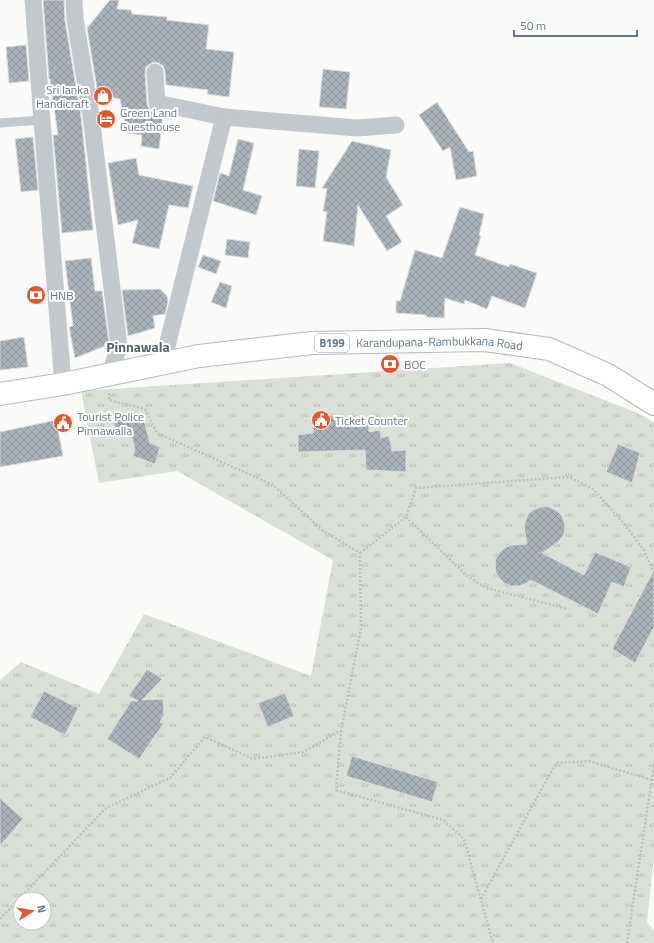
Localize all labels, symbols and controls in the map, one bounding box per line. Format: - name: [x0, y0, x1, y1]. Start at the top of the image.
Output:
- scale bar: [514, 12, 637, 38]
- text: 50 m: [520, 16, 546, 35]
- place label: Sri lanka Handicraft: [36, 80, 90, 113]
- shop icon: Sri lanka Handicraft: [92, 85, 114, 107]
- place label: Green Land Guesthouse: [120, 103, 180, 136]
- hotel icon: Green Land Guesthouse: [95, 108, 117, 130]
- bank icon: HNB: [25, 284, 47, 306]
- place label: HNB: [50, 286, 74, 305]
- street label: Karandupana-Rambukkana Road: [356, 330, 524, 355]
- road number: B199: [315, 334, 349, 352]
- district label: Pinnawala: [106, 336, 170, 357]
- bank icon: BOC: [379, 353, 401, 375]
- place label: BOC: [404, 355, 426, 374]
- place label: Tourist Police Pinnawalla: [77, 407, 144, 440]
- public building icon: Ticket Counter: [310, 409, 332, 431]
- place label: Ticket Counter: [335, 411, 408, 430]
- public building icon: Tourist Police Pinnawalla: [52, 412, 74, 434]
- north arrow: [12, 891, 52, 931]
- text: N: [33, 904, 50, 914]

